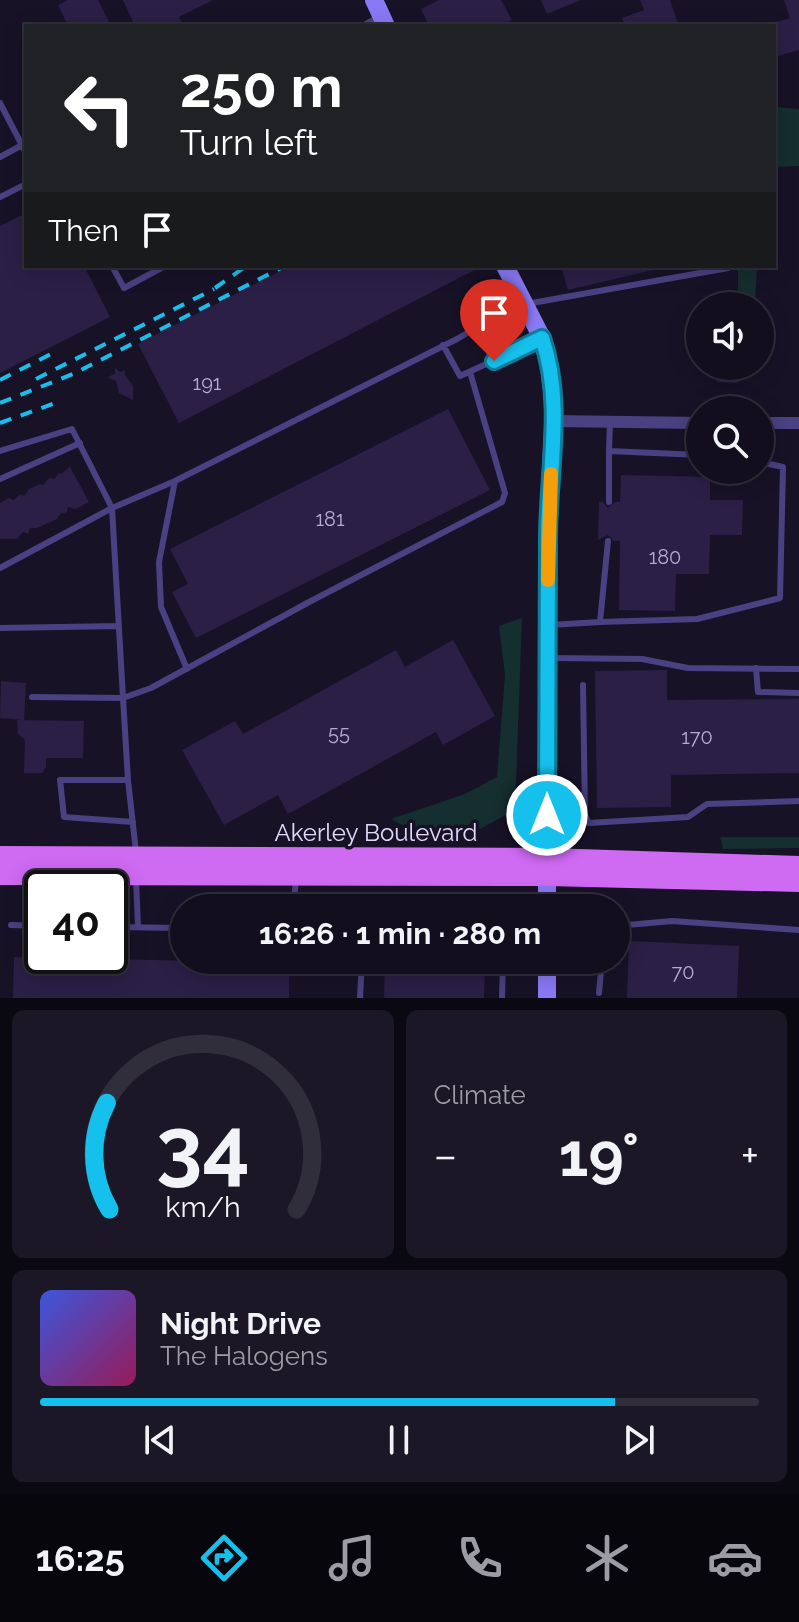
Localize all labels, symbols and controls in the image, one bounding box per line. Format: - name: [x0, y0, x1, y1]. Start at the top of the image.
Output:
- text: 250 m: [180, 54, 343, 120]
- icon: left: [48, 56, 152, 160]
- text: Turn left: [180, 121, 318, 163]
- icon: arrive: [135, 208, 179, 252]
- text: Then: [48, 213, 119, 248]
- pin: [460, 279, 528, 361]
- icon: arrive: [472, 291, 516, 335]
- map controls: [686, 292, 774, 484]
- button: sound: [686, 292, 774, 380]
- house number: 191: [193, 371, 222, 395]
- button: search: [686, 396, 774, 484]
- house number: 181: [316, 507, 345, 531]
- house number: 180: [649, 545, 681, 569]
- house number: 55: [328, 721, 350, 745]
- house number: 170: [681, 725, 713, 749]
- position arrow: [505, 773, 589, 857]
- street label: Akerley Boulevard: [275, 818, 477, 847]
- speed limit sign: 40: [24, 870, 128, 974]
- text: 16:26 · 1 min · 280 m: [259, 916, 541, 951]
- house number: 70: [672, 960, 694, 984]
- text: Climate: [434, 1080, 526, 1110]
- text: 34: [156, 1098, 250, 1195]
- text: 19°: [559, 1120, 639, 1190]
- text: −: [434, 1130, 457, 1181]
- text: +: [741, 1130, 759, 1181]
- text: km/h: [165, 1190, 240, 1224]
- text: Night Drive: [160, 1306, 321, 1341]
- text: The Halogens: [160, 1341, 328, 1371]
- icon: previous: [138, 1418, 182, 1462]
- icon: pause: [377, 1418, 421, 1462]
- icon: next: [617, 1418, 661, 1462]
- icon: directions: [196, 1530, 252, 1586]
- icon: music: [324, 1530, 380, 1586]
- icon: phone: [452, 1530, 508, 1586]
- icon: climate: [579, 1530, 635, 1586]
- icon: car: [707, 1530, 763, 1586]
- text: 16:25: [36, 1537, 125, 1579]

